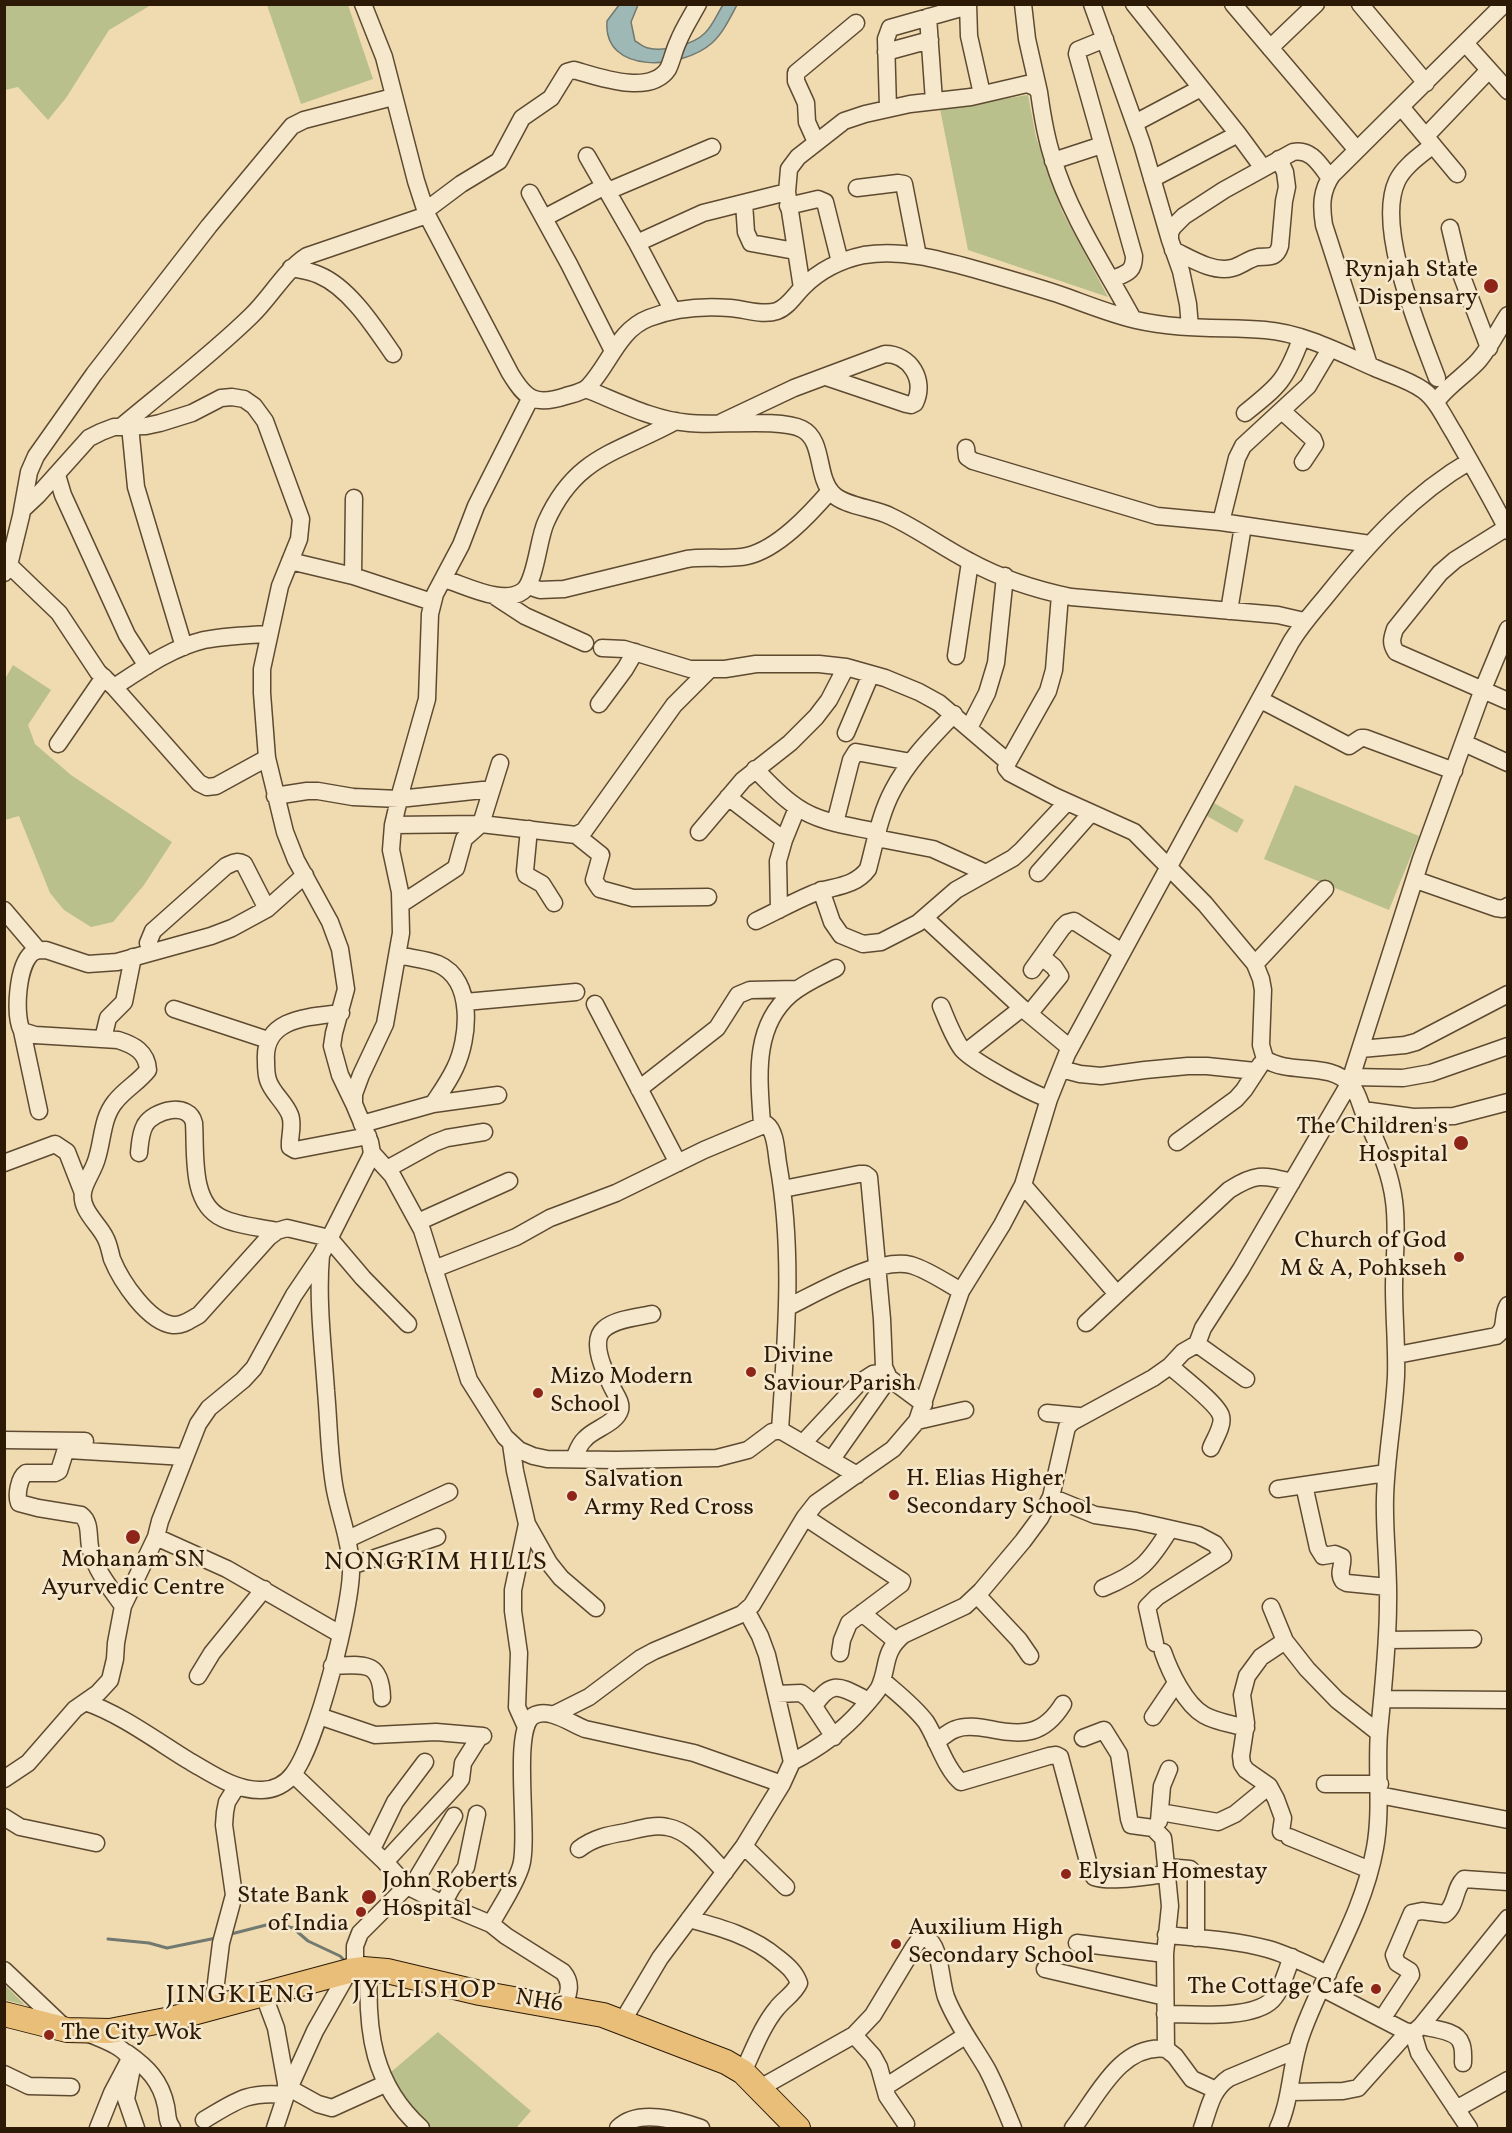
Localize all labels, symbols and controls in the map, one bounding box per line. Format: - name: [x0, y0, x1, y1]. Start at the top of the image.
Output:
- place label: Rynjah State Dispensary: [1345, 258, 1478, 314]
- marker: Rynjah State Dispensary: [1482, 277, 1500, 295]
- place label: The Children's Hospital: [1296, 1115, 1448, 1171]
- marker: The Children's Hospital: [1452, 1134, 1470, 1152]
- place label: Church of God M & A, Pohkseh: [1280, 1229, 1447, 1285]
- marker: Church of God M & A, Pohkseh: [1452, 1250, 1466, 1264]
- place label: Divine Saviour Parish: [763, 1344, 916, 1400]
- place label: Mizo Modern School: [550, 1365, 693, 1421]
- marker: Divine Saviour Parish: [744, 1365, 758, 1379]
- marker: Mizo Modern School: [531, 1386, 545, 1400]
- place label: H. Elias Higher Secondary School: [906, 1467, 1092, 1523]
- place label: Salvation Army Red Cross: [584, 1468, 754, 1524]
- marker: H. Elias Higher Secondary School: [887, 1488, 901, 1502]
- marker: Salvation Army Red Cross: [565, 1489, 579, 1503]
- marker: Mohanam SN Ayurvedic Centre: [124, 1528, 142, 1546]
- place label: Mohanam SN Ayurvedic Centre: [41, 1548, 225, 1604]
- district label: NONGRIM HILLS: [324, 1548, 548, 1580]
- place label: Elysian Homestay: [1078, 1860, 1268, 1888]
- marker: Elysian Homestay: [1059, 1867, 1073, 1881]
- place label: John Roberts Hospital: [382, 1869, 518, 1925]
- place label: State Bank of India: [237, 1884, 349, 1940]
- marker: John Roberts Hospital: [360, 1888, 378, 1906]
- marker: State Bank of India: [354, 1905, 368, 1919]
- place label: Auxilium High Secondary School: [908, 1916, 1094, 1972]
- marker: Auxilium High Secondary School: [889, 1937, 903, 1951]
- place label: The Cottage Cafe: [1187, 1975, 1364, 2003]
- district label: JYLLISHOP: [353, 1976, 497, 2008]
- district label: JINGKIENG: [166, 1981, 316, 2013]
- marker: The Cottage Cafe: [1369, 1982, 1383, 1996]
- street label: NH6: [513, 1985, 565, 2021]
- place label: The City Wok: [61, 2021, 202, 2049]
- marker: The City Wok: [42, 2028, 56, 2042]

